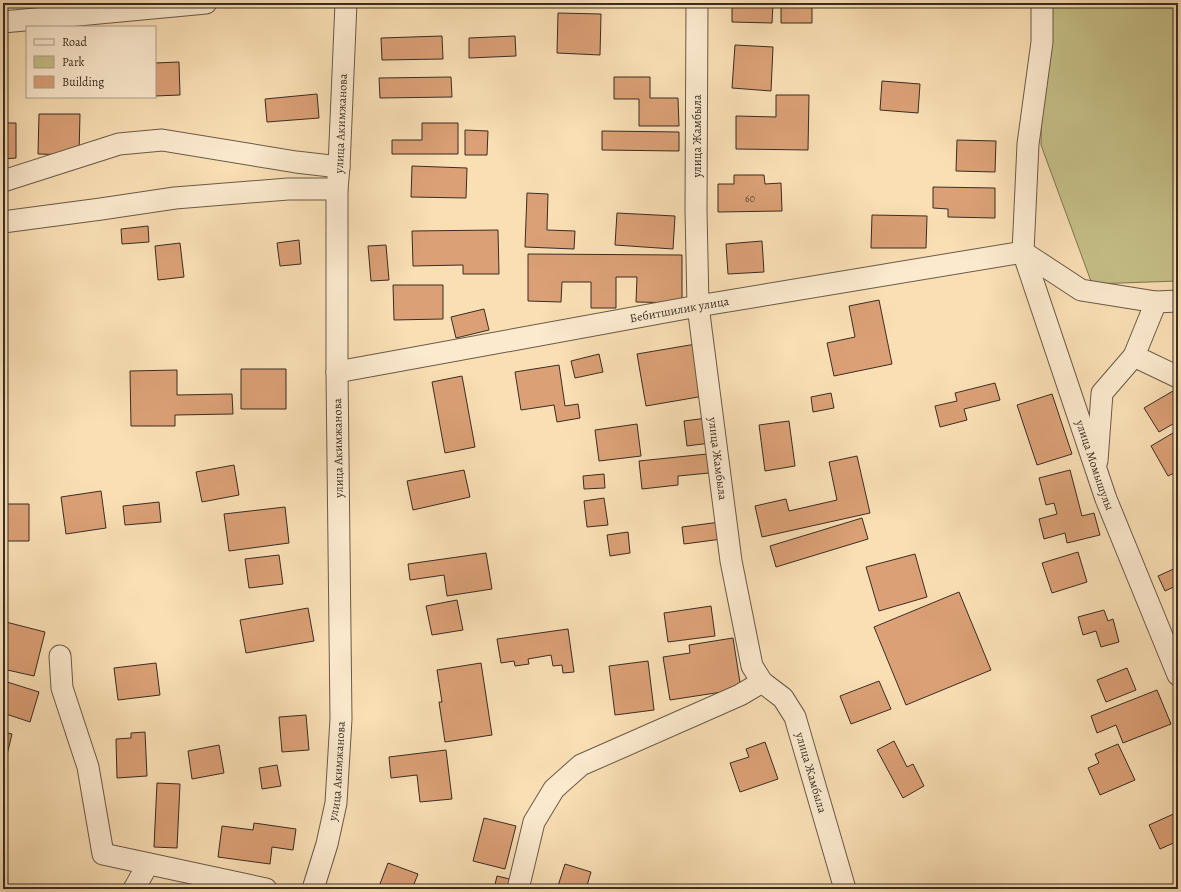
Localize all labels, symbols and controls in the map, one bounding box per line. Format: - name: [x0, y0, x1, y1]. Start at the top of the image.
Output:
- legend: [26, 26, 156, 98]
- text: Road: [62, 34, 88, 50]
- text: Park: [62, 54, 85, 70]
- street label: улица Акимжанова: [330, 73, 351, 175]
- text: Building: [62, 74, 104, 90]
- street label: улица Жамбыла: [689, 94, 705, 179]
- house number: 60: [745, 192, 755, 205]
- street label: Бебитшилик улица: [628, 293, 731, 326]
- street label: улица Акимжанова: [329, 398, 347, 499]
- street label: улица Жамбыла: [704, 415, 731, 502]
- street label: улица Момышулы: [1072, 417, 1118, 513]
- street label: улица Акимжанова: [324, 720, 349, 823]
- street label: улица Жамбыла: [792, 730, 831, 815]

